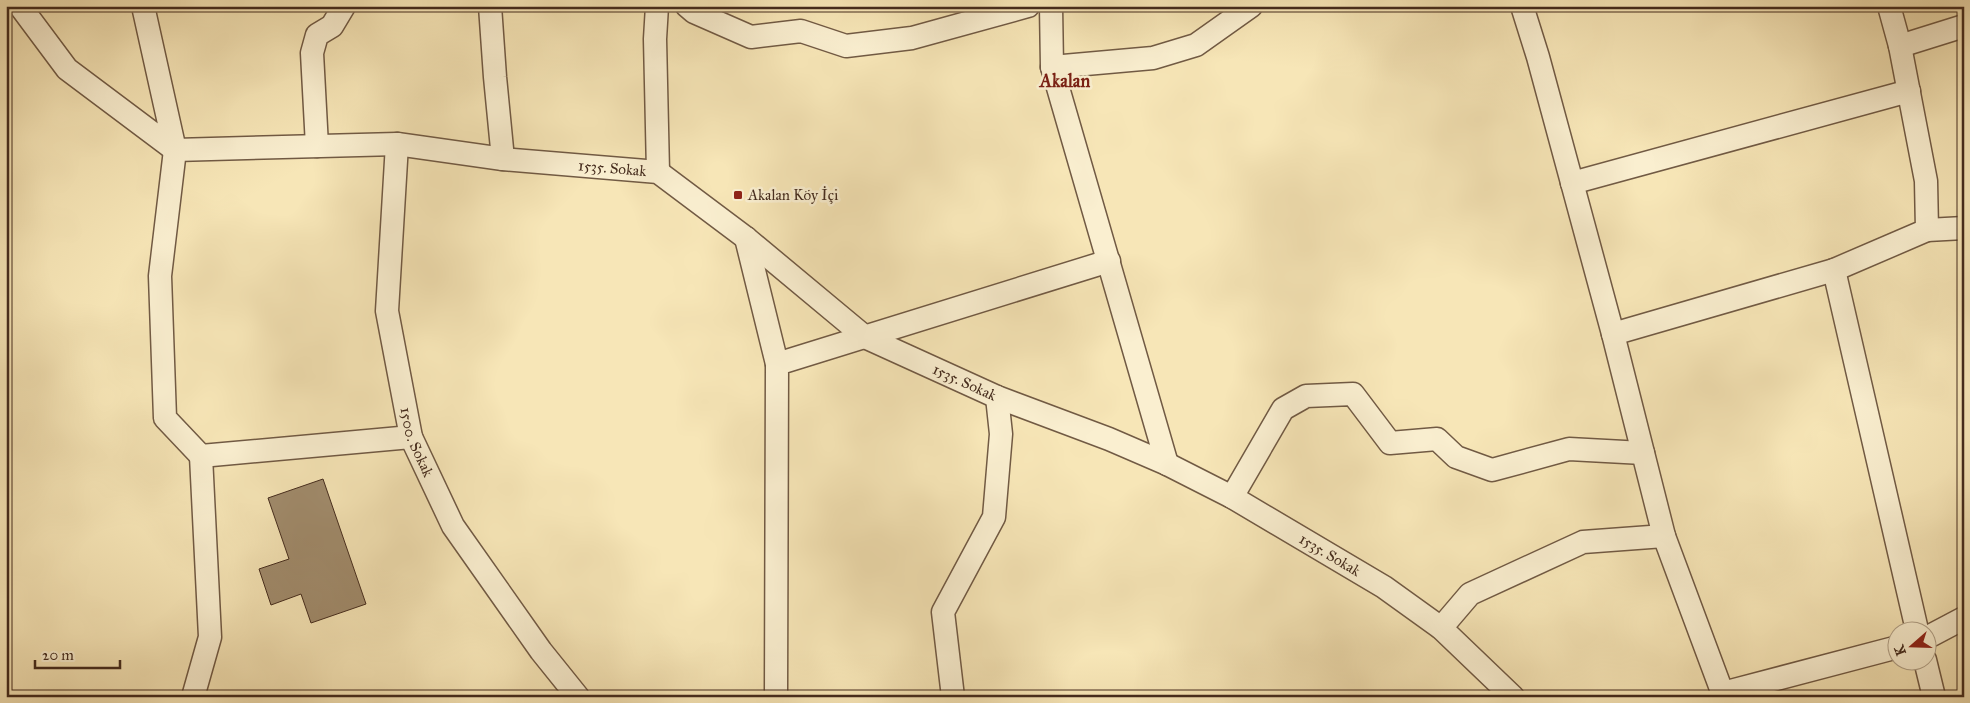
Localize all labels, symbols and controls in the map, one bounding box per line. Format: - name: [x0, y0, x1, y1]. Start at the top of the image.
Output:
- district label: Akalan: [1039, 70, 1090, 92]
- street label: 1535. Sokak: [578, 156, 647, 180]
- place label: Akalan Köy İçi: [747, 186, 838, 204]
- marker: Akalan Köy İçi: [732, 189, 744, 201]
- street label: 1535. Sokak: [930, 360, 999, 405]
- street label: 1500. Sokak: [397, 406, 438, 480]
- street label: 1535. Sokak: [1296, 530, 1364, 580]
- north arrow: [1888, 620, 1938, 670]
- scale bar: [35, 638, 120, 670]
- text: K: [1890, 642, 1910, 658]
- text: 20 m: [42, 646, 74, 664]

